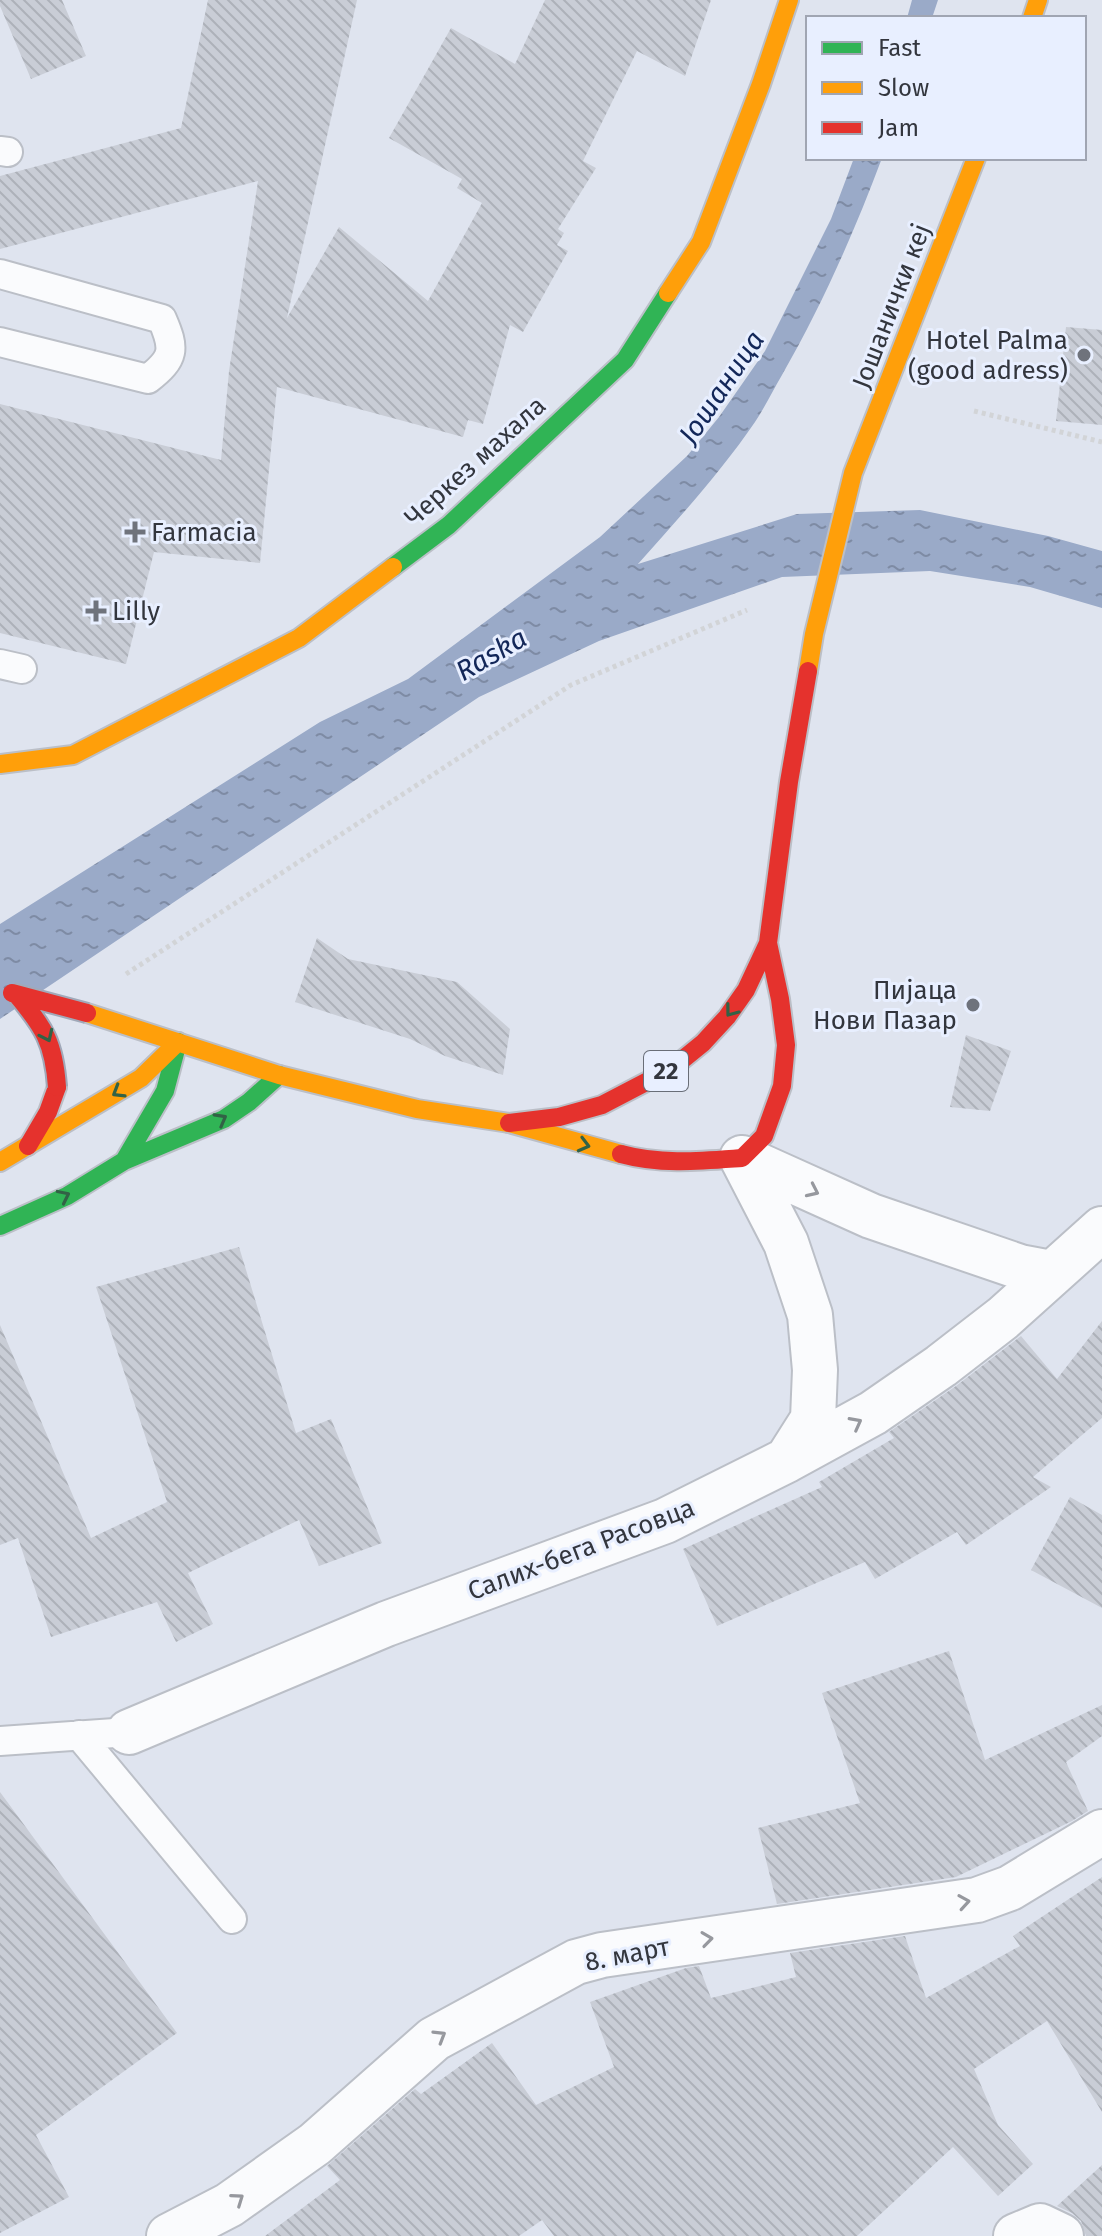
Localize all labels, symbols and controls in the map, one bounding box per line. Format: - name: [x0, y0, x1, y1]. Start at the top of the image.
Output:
- legend: [806, 16, 1086, 160]
- text: Fast: [878, 34, 921, 62]
- text: Slow: [878, 74, 929, 102]
- text: Jam: [878, 114, 919, 142]
- street label: Јошанички кеј: [846, 219, 937, 393]
- water label: Јошаница: [671, 325, 771, 452]
- place label: Hotel Palma (good adress): [908, 325, 1068, 386]
- marker: Hotel Palma (good adress): [1075, 346, 1093, 364]
- street label: Черкез махала: [398, 390, 552, 533]
- place label: Farmacia: [151, 517, 257, 548]
- marker: Farmacia: [126, 523, 144, 541]
- place label: Lilly: [112, 596, 160, 627]
- marker: Lilly: [87, 602, 105, 620]
- water label: Raska: [450, 621, 533, 688]
- place label: Пијаца Нови Пазар: [813, 975, 957, 1036]
- marker: Пијаца Нови Пазар: [964, 996, 982, 1014]
- one-way arrow: [726, 1002, 740, 1016]
- one-way arrow: [37, 1027, 53, 1042]
- road number: 22: [644, 1051, 688, 1091]
- one-way arrow: [112, 1082, 127, 1097]
- one-way arrow: [213, 1114, 227, 1129]
- one-way arrow: [576, 1135, 590, 1152]
- one-way arrow: [805, 1181, 819, 1197]
- one-way arrow: [55, 1191, 70, 1206]
- one-way arrow: [847, 1417, 862, 1432]
- street label: Салих-бега Расовца: [463, 1492, 699, 1607]
- one-way arrow: [957, 1894, 971, 1911]
- street label: 8. март: [582, 1931, 672, 1978]
- one-way arrow: [700, 1931, 714, 1948]
- one-way arrow: [431, 2031, 446, 2046]
- one-way arrow: [229, 2194, 243, 2209]

